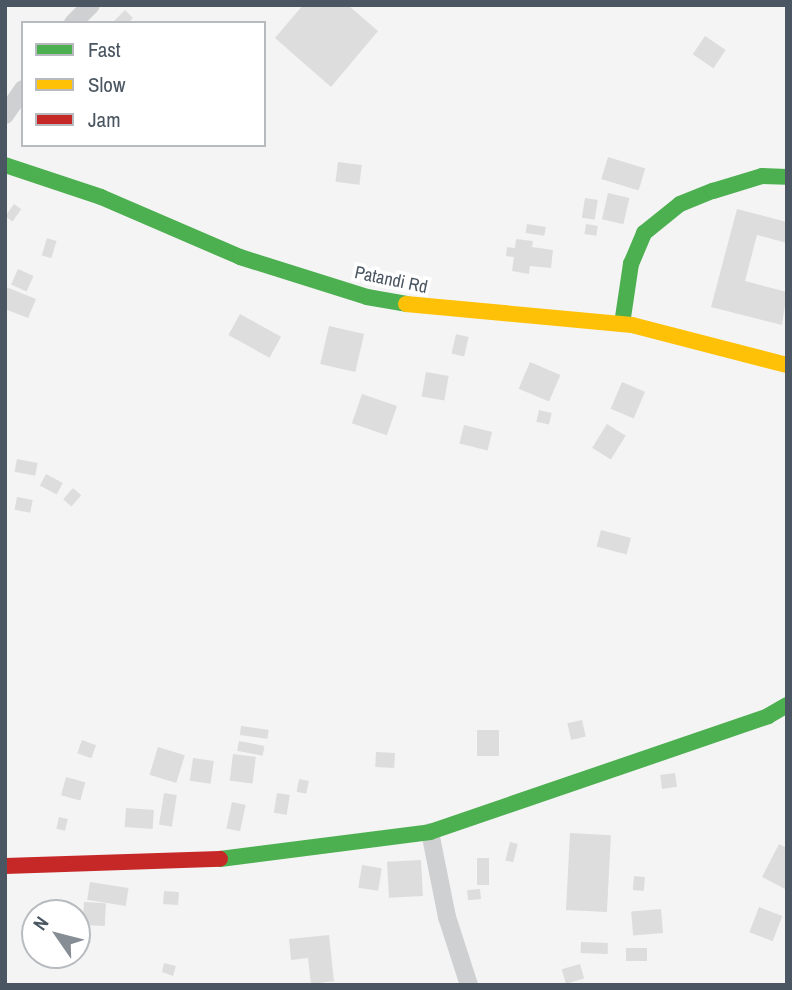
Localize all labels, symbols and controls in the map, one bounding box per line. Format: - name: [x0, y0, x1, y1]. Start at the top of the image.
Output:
- legend: [21, 21, 266, 147]
- text: Fast: [88, 35, 121, 64]
- text: Slow: [88, 70, 125, 99]
- text: Jam: [88, 105, 121, 134]
- street label: Patandi Rd: [353, 262, 429, 298]
- north arrow: [21, 899, 91, 969]
- text: N: [27, 911, 54, 935]

